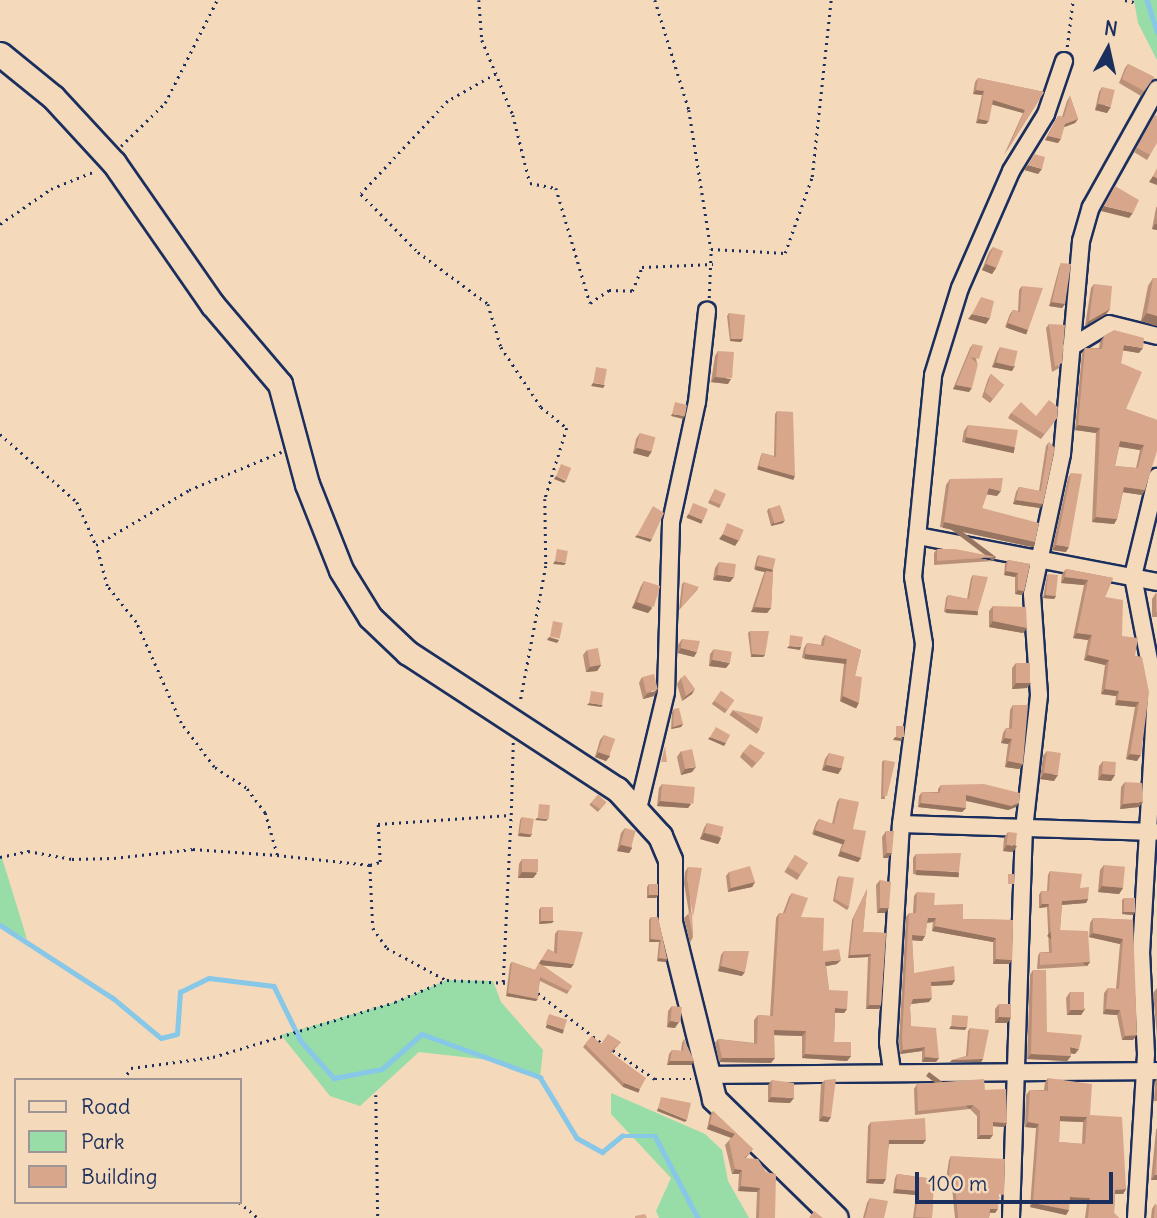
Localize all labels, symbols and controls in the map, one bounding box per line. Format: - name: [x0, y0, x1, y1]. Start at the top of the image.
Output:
- north arrow: [1073, 14, 1143, 84]
- text: N: [1103, 15, 1119, 41]
- legend: [14, 1078, 242, 1204]
- text: Road: [81, 1093, 130, 1120]
- text: Park: [81, 1128, 124, 1155]
- scale bar: [919, 1158, 1117, 1202]
- text: Building: [81, 1163, 157, 1190]
- text: 100 m: [928, 1170, 987, 1197]

